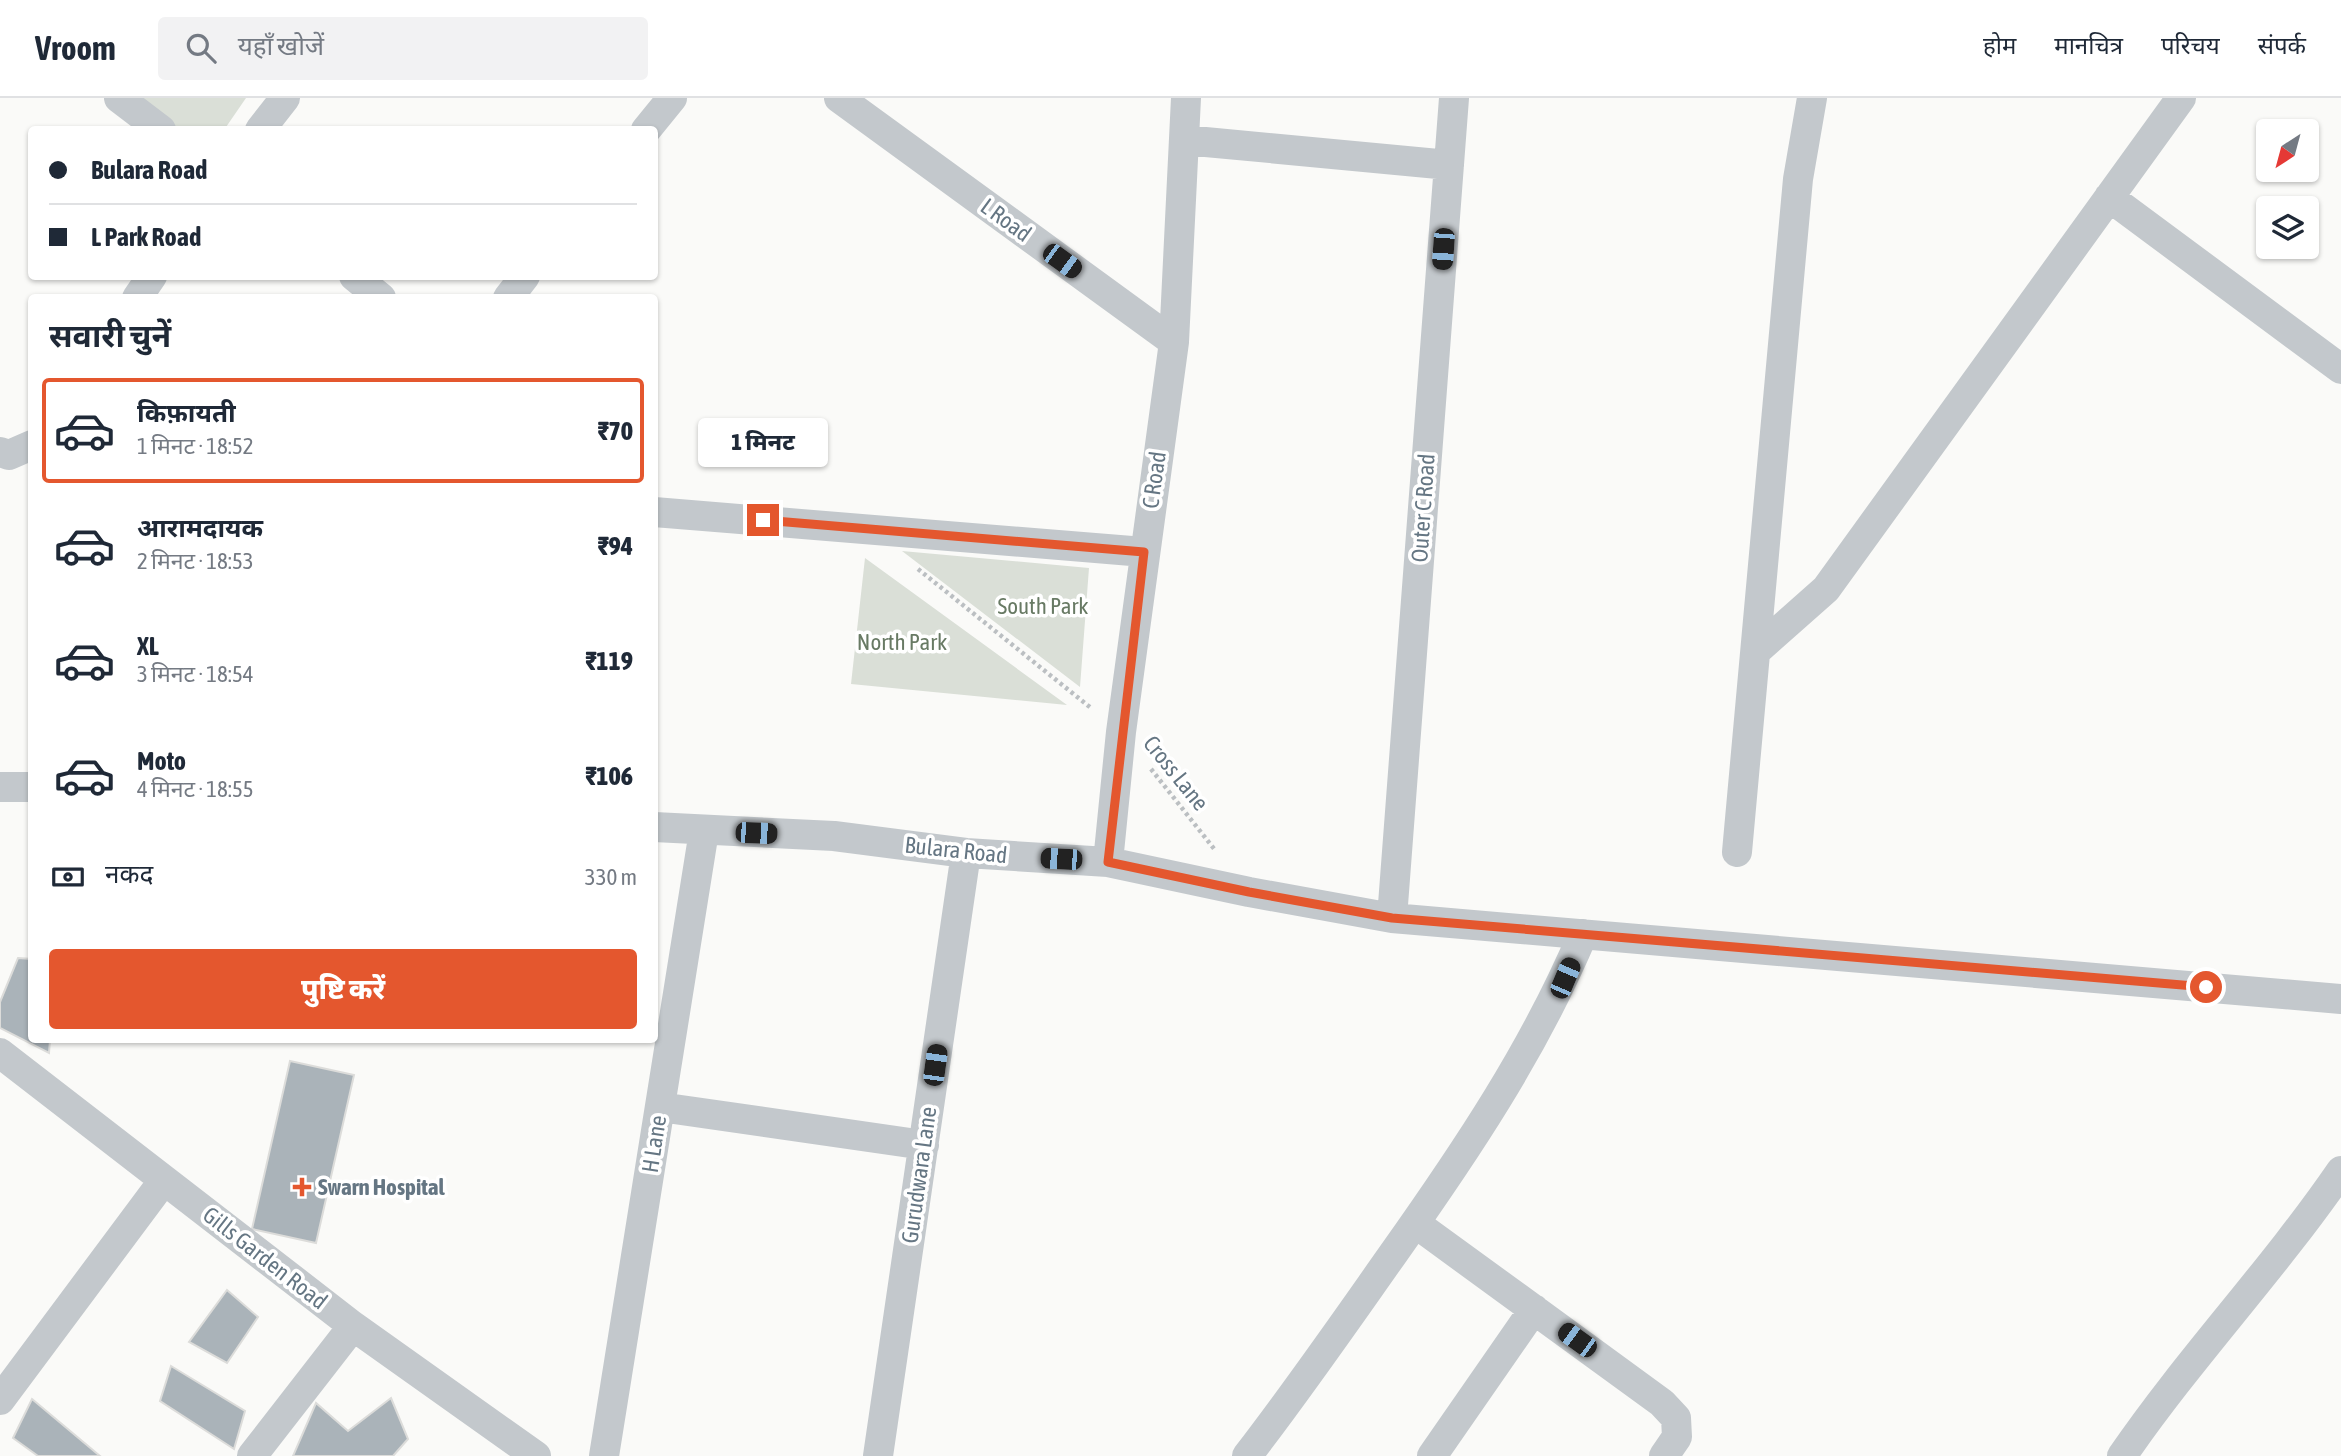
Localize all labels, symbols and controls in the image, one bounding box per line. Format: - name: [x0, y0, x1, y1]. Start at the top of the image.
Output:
- search box: [158, 17, 648, 80]
- text: Vroom: [35, 29, 116, 67]
- icon: search: [182, 29, 220, 67]
- text: यहाँ खोजें: [238, 31, 324, 61]
- text: होम: [1983, 32, 2016, 59]
- text: मानचित्र: [2054, 32, 2123, 59]
- text: परिचय: [2161, 32, 2220, 59]
- text: संपर्क: [2258, 32, 2306, 59]
- north arrow: [2256, 119, 2319, 182]
- map controls: [2256, 119, 2319, 259]
- text: Bulara Road: [91, 155, 207, 185]
- street label: L Road: [976, 193, 1036, 247]
- button: layers: [2256, 196, 2319, 259]
- text: L Park Road: [91, 222, 201, 252]
- car: [1432, 227, 1455, 271]
- car: [1039, 240, 1086, 282]
- text: सवारी चुनें: [49, 317, 171, 354]
- text: किफ़ायती: [137, 398, 236, 428]
- icon: car: [53, 399, 116, 462]
- text: ₹70: [597, 416, 633, 446]
- callout: 1 मिनट: [698, 418, 828, 468]
- text: 1 मिनट: [731, 429, 795, 455]
- text: 1 मिनट · 18:52: [137, 433, 254, 459]
- street label: C Road: [1137, 450, 1171, 510]
- street label: Outer C Road: [1406, 453, 1440, 563]
- route end: [747, 504, 779, 536]
- text: आरामदायक: [137, 513, 263, 543]
- icon: car: [53, 514, 116, 577]
- text: ₹94: [597, 531, 633, 561]
- text: 2 मिनट · 18:53: [137, 548, 254, 574]
- park label: South Park: [998, 593, 1088, 619]
- icon: car: [53, 629, 116, 692]
- park label: North Park: [857, 629, 947, 655]
- text: XL: [137, 631, 159, 661]
- text: ₹119: [585, 646, 633, 676]
- text: 3 मिनट · 18:54: [137, 661, 254, 687]
- street label: Cross Lane: [1138, 730, 1214, 816]
- icon: car: [53, 744, 116, 807]
- text: Moto: [137, 746, 186, 776]
- text: ₹106: [585, 761, 633, 791]
- text: 4 मिनट · 18:55: [137, 776, 254, 802]
- car: [735, 822, 778, 844]
- street label: Bulara Road: [903, 832, 1009, 868]
- car: [1040, 847, 1083, 871]
- icon: cash: [49, 858, 87, 896]
- text: नकद: [105, 859, 153, 889]
- text: 330 m: [585, 864, 637, 890]
- button: पुष्टि करें: [49, 949, 637, 1029]
- car: [1548, 955, 1583, 1001]
- route start: [2190, 971, 2222, 1003]
- car: [922, 1043, 949, 1087]
- street label: Gurudwara Lane: [897, 1105, 941, 1245]
- street label: H Lane: [637, 1113, 671, 1175]
- place label: Swarn Hospital: [318, 1174, 446, 1200]
- marker: Swarn Hospital: [292, 1177, 312, 1197]
- street label: Gills Garden Road: [198, 1202, 332, 1314]
- car: [1554, 1319, 1601, 1361]

